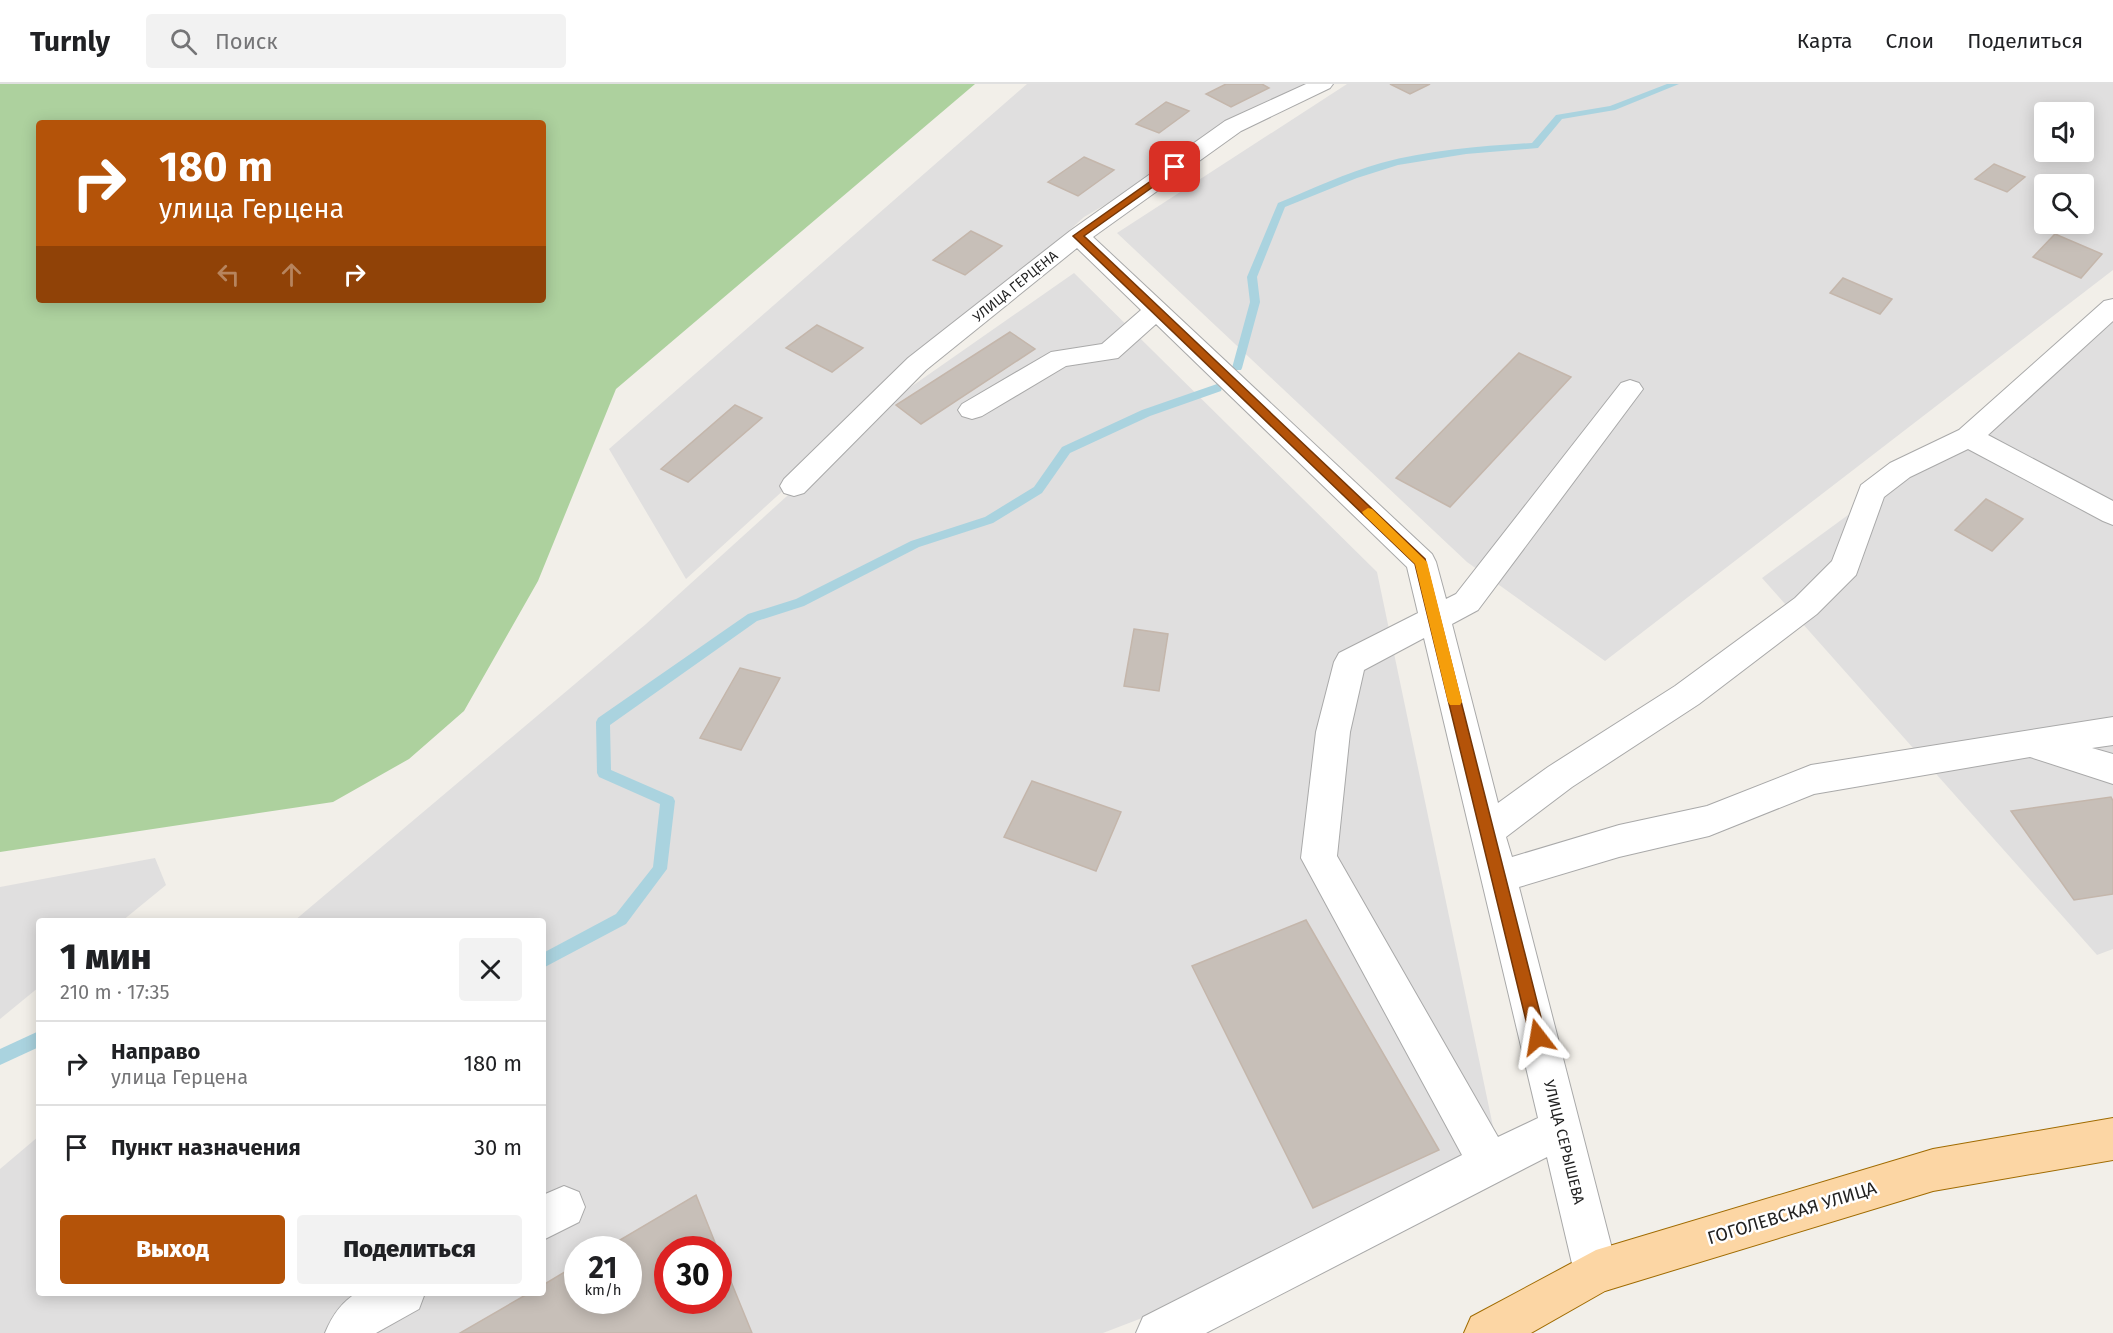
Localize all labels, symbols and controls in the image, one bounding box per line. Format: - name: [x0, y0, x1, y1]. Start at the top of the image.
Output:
- search box: [146, 14, 566, 68]
- text: Turnly: [30, 25, 110, 58]
- icon: search: [167, 25, 200, 58]
- text: Поиск: [215, 28, 278, 55]
- text: Карта: [1797, 28, 1853, 54]
- text: Слои: [1886, 28, 1934, 54]
- text: Поделиться: [1967, 28, 2083, 54]
- map controls: [2034, 102, 2094, 234]
- button: sound: [2034, 102, 2094, 162]
- pin: [1149, 141, 1200, 192]
- text: 180 m: [159, 142, 273, 192]
- icon: right: [60, 144, 138, 222]
- icon: arrive: [1158, 150, 1191, 183]
- button: search: [2034, 174, 2094, 234]
- text: улица Герцена: [159, 193, 344, 225]
- street label: УЛИЦА ГЕРЦЕНА: [969, 247, 1061, 326]
- icon: left: [212, 258, 245, 291]
- icon: ahead: [275, 258, 308, 291]
- icon: right: [338, 258, 371, 291]
- text: 1 мин: [60, 935, 152, 979]
- button: close: [459, 938, 522, 1001]
- text: 210 m · 17:35: [60, 980, 170, 1004]
- position arrow: [1506, 1005, 1570, 1069]
- text: Направо: [111, 1038, 200, 1065]
- icon: right: [60, 1047, 93, 1080]
- text: 180 m: [463, 1050, 522, 1077]
- text: улица Герцена: [111, 1065, 248, 1089]
- street label: УЛИЦА СЕРЫШЕВА: [1540, 1078, 1588, 1206]
- icon: arrive: [60, 1131, 93, 1164]
- text: Пункт назначения: [111, 1134, 301, 1161]
- text: 30 m: [474, 1134, 522, 1161]
- street label: ГОГОЛЕВСКАЯ УЛИЦА: [1705, 1177, 1880, 1249]
- button: Выход: [60, 1215, 285, 1284]
- button: Поделиться: [297, 1215, 522, 1284]
- speed limit sign: 30: [654, 1236, 732, 1314]
- text: 21: [589, 1250, 617, 1286]
- text: km/h: [584, 1281, 622, 1299]

